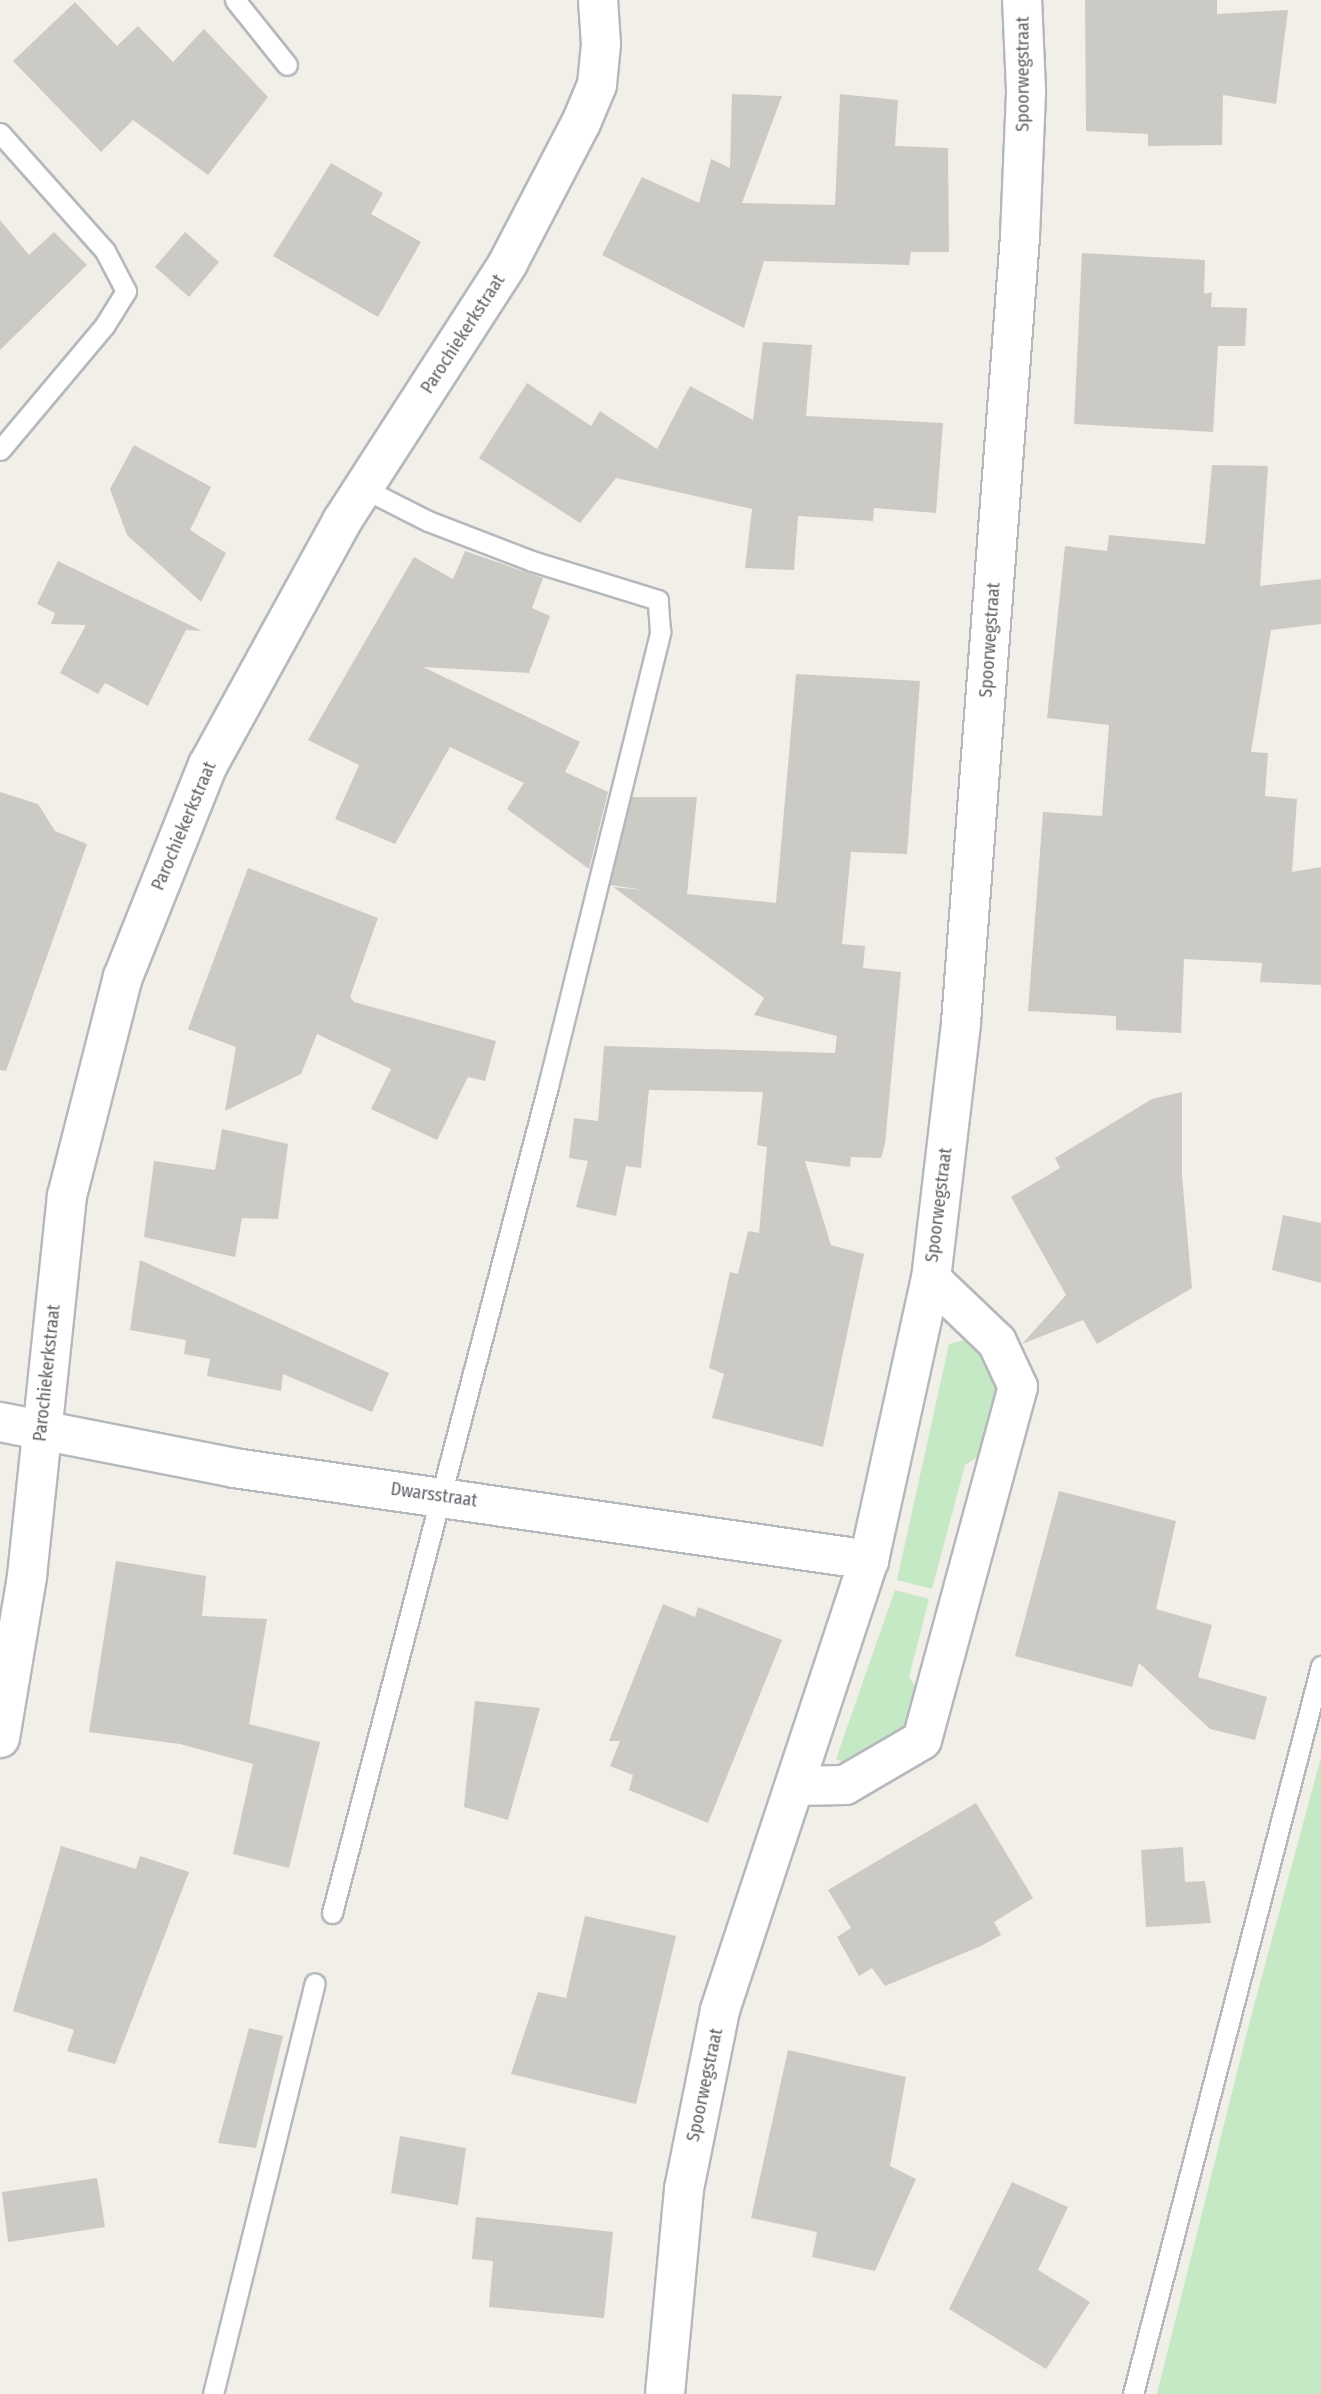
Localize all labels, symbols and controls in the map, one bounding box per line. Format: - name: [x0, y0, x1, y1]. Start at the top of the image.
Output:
- street label: Spoorwegstraat: [1012, 16, 1034, 132]
- street label: Parochiekerkstraat: [416, 270, 510, 398]
- street label: Spoorwegstraat: [975, 582, 1005, 698]
- street label: Parochiekerkstraat: [147, 758, 221, 894]
- street label: Spoorwegstraat: [921, 1146, 957, 1264]
- street label: Parochiekerkstraat: [29, 1303, 65, 1443]
- street label: Dwarsstraat: [389, 1478, 479, 1512]
- street label: Spoorwegstraat: [682, 2026, 728, 2144]

